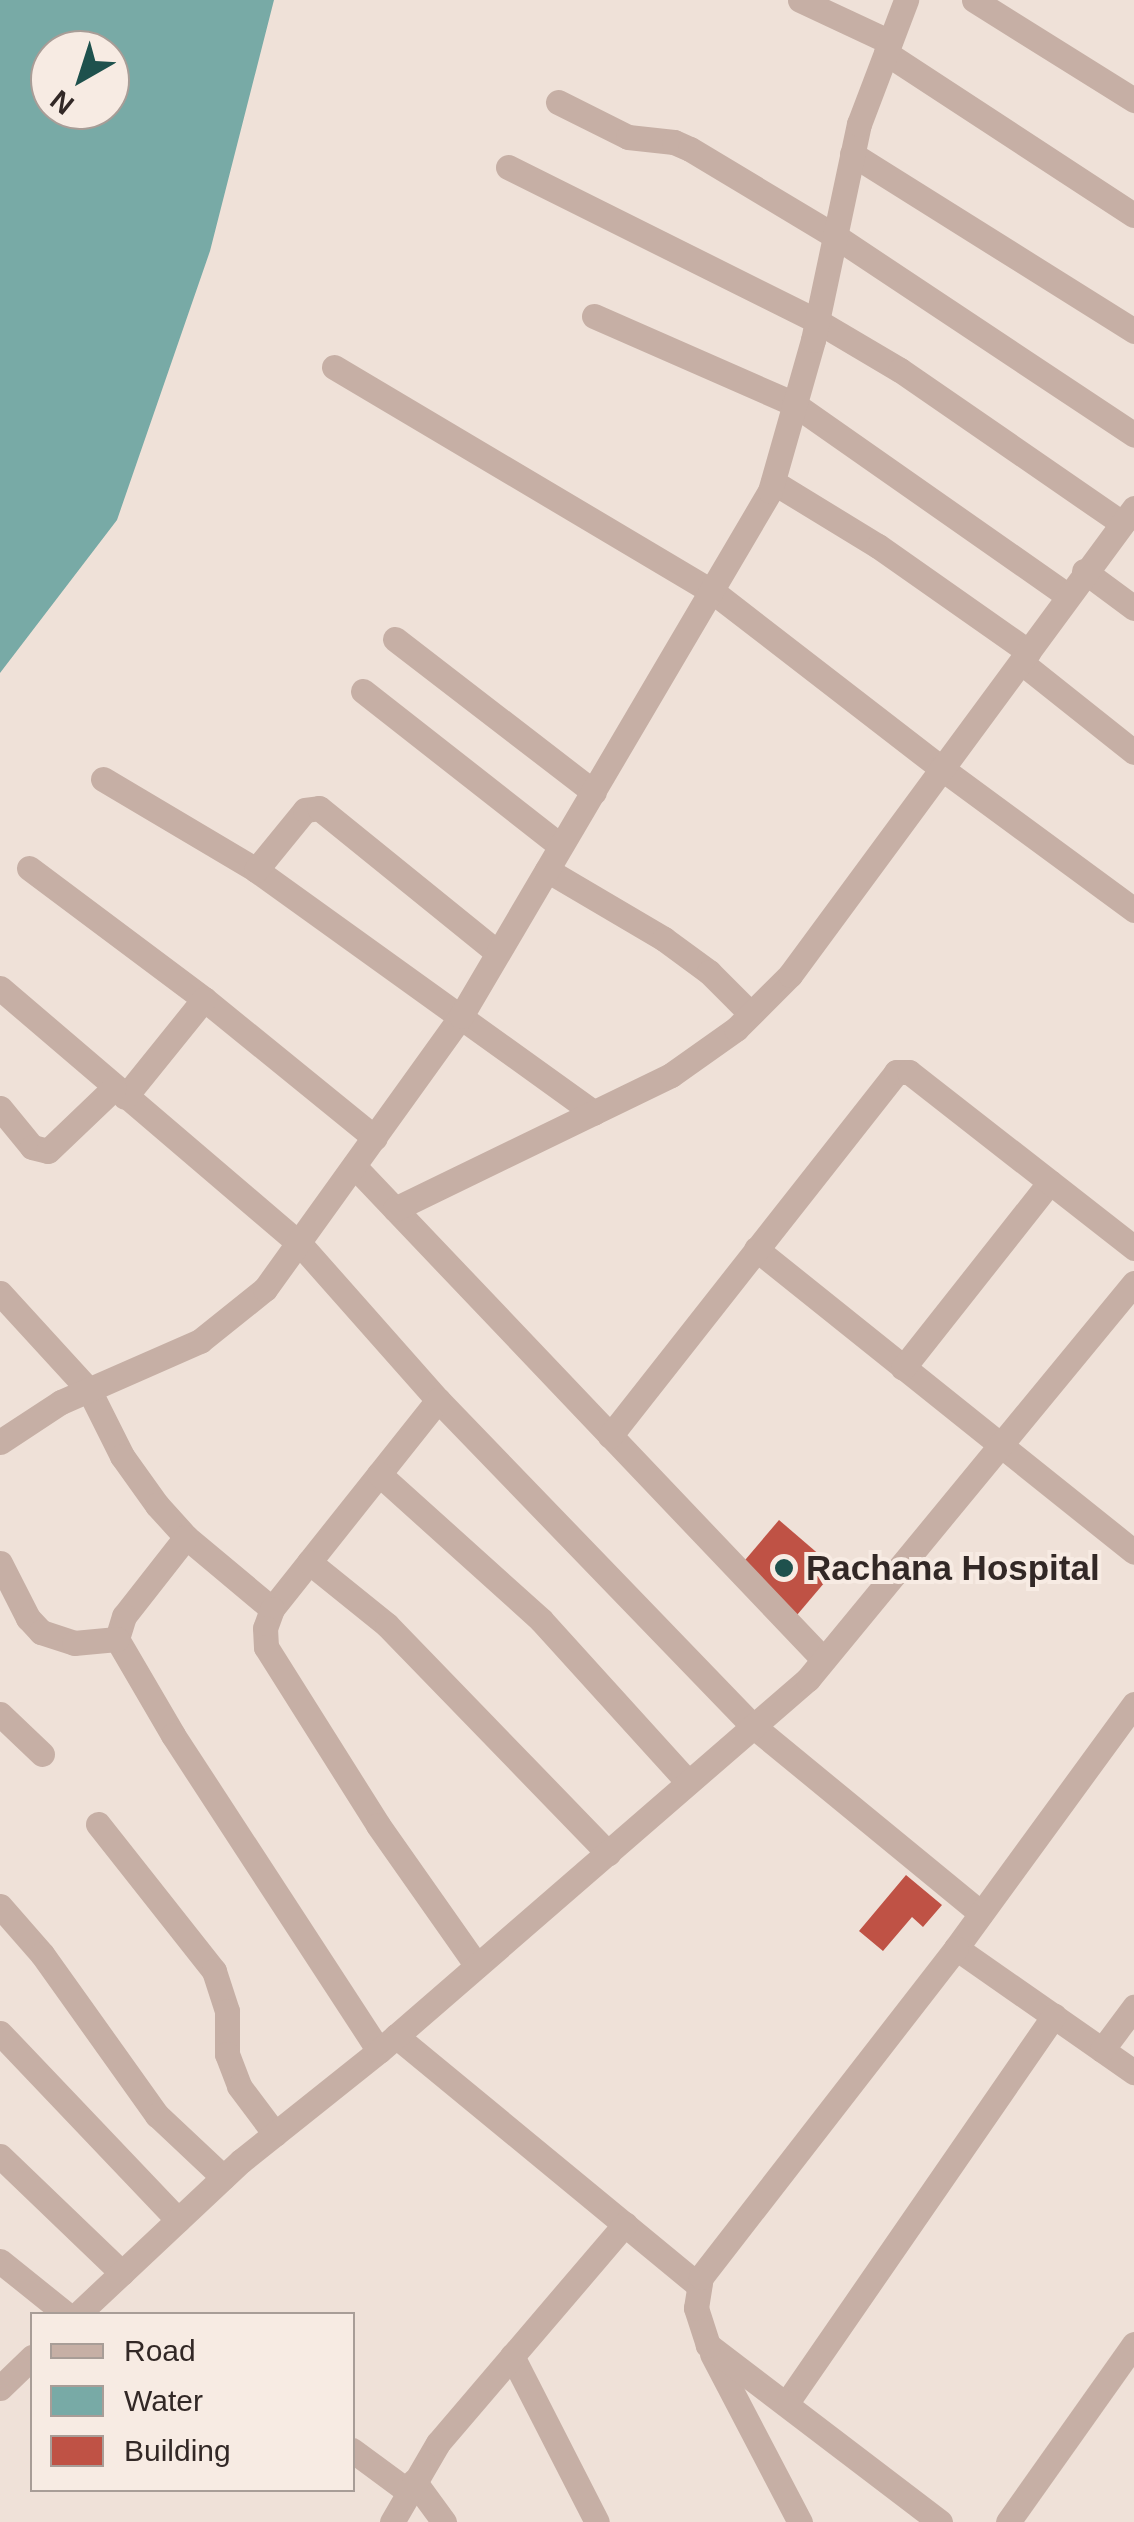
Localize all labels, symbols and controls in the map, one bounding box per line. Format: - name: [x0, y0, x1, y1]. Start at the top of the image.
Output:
- north arrow: [30, 30, 130, 130]
- text: N: [44, 84, 80, 121]
- place label: Rachana Hospital: [806, 1547, 1100, 1589]
- marker: Rachana Hospital: [771, 1555, 797, 1581]
- legend: [30, 2312, 355, 2492]
- text: Road: [124, 2334, 196, 2367]
- text: Water: [124, 2384, 203, 2417]
- text: Building: [124, 2434, 231, 2467]

